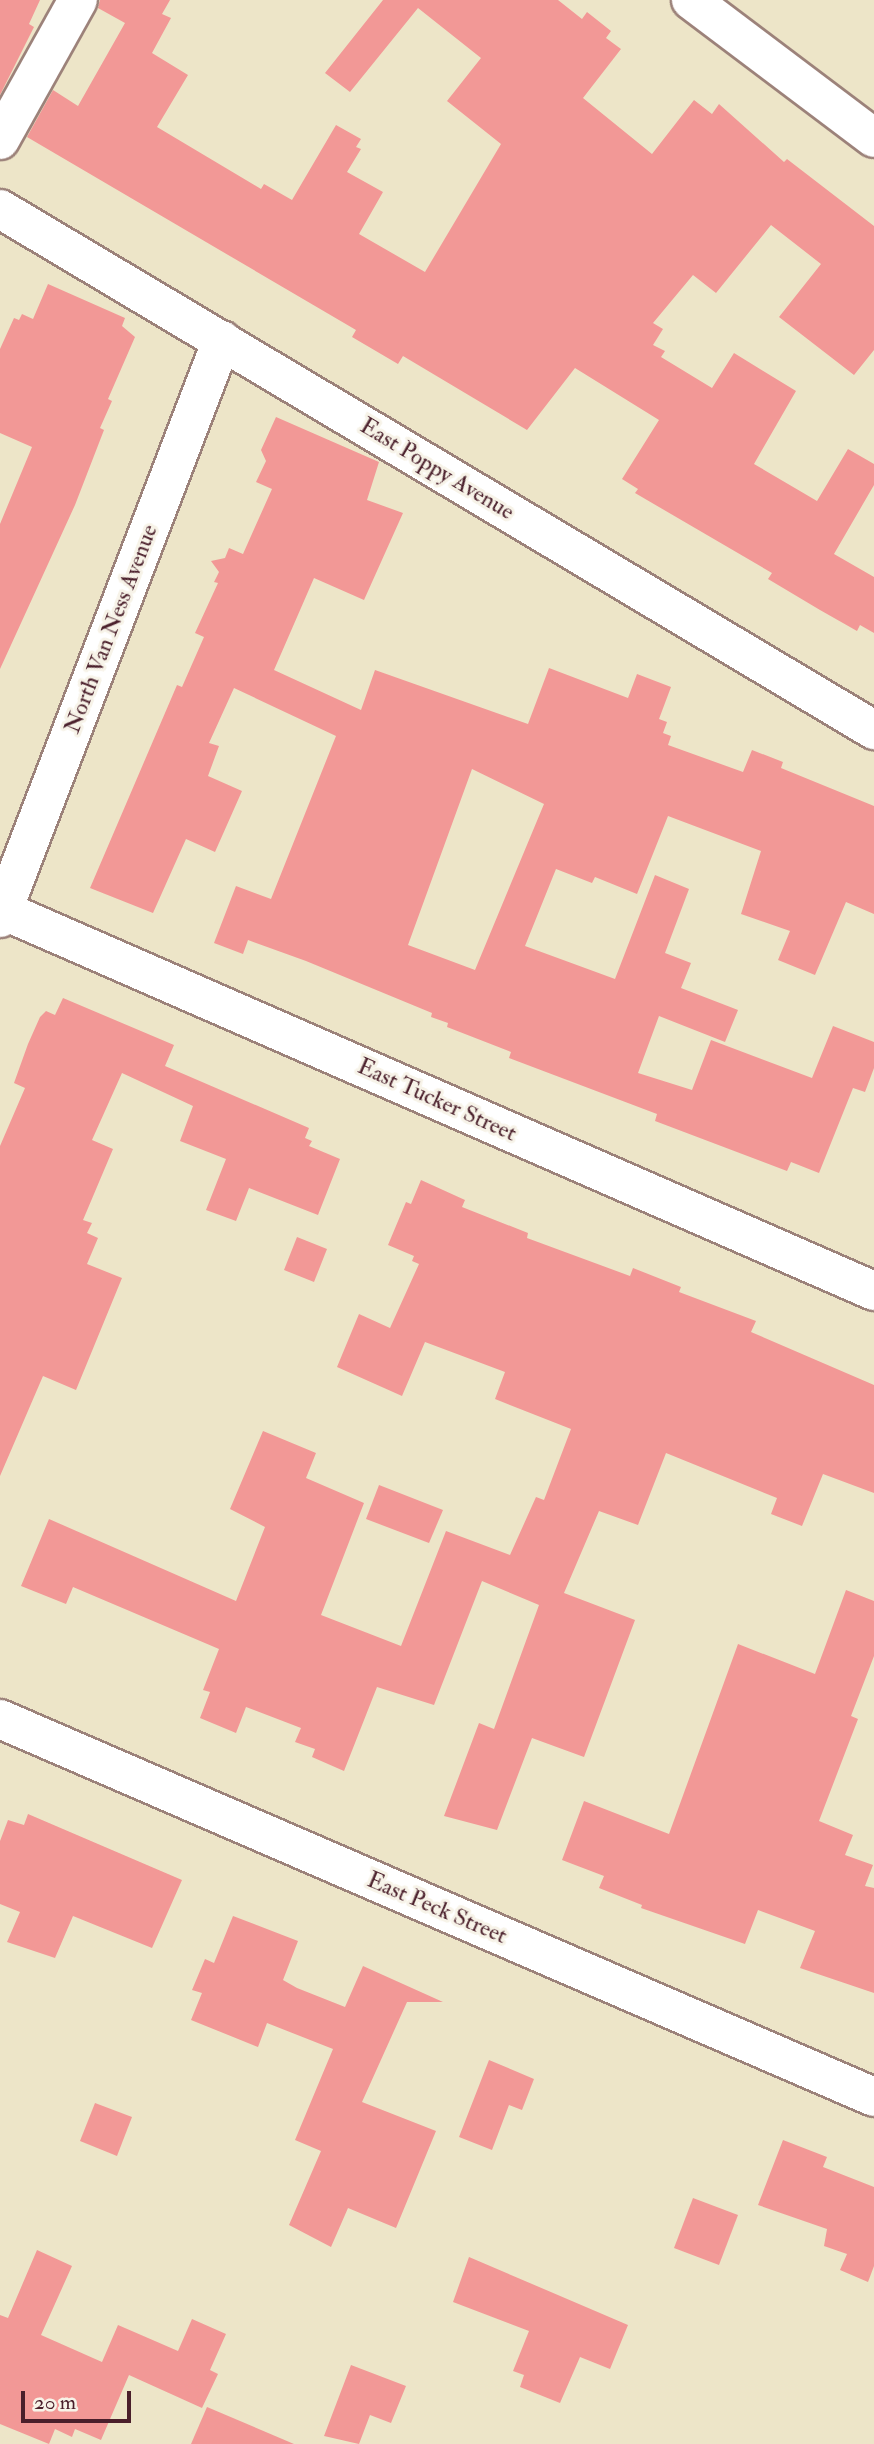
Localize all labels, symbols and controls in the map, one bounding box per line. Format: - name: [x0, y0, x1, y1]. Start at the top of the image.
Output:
- street label: East Poppy Avenue: [355, 412, 519, 526]
- street label: North Van Ness Avenue: [58, 521, 164, 737]
- street label: East Tucker Street: [353, 1053, 521, 1147]
- street label: East Peck Street: [363, 1866, 511, 1950]
- scale bar: [24, 2378, 135, 2422]
- text: 20 m: [34, 2389, 76, 2416]

